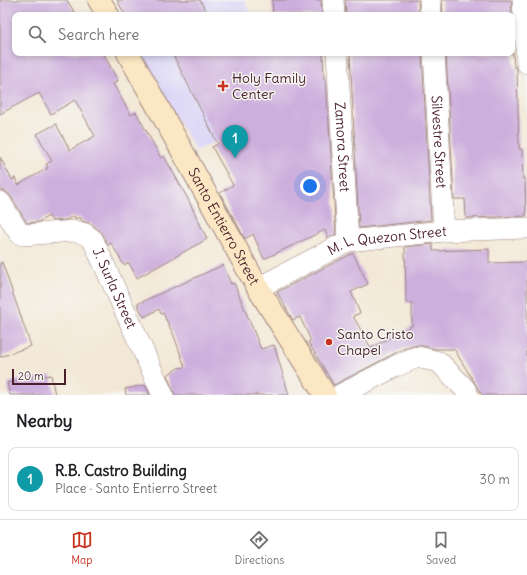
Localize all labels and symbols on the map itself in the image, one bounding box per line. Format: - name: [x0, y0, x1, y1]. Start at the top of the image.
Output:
- place label: Holy Family Center: [232, 69, 306, 103]
- marker: Holy Family Center: [217, 80, 229, 92]
- street label: Silvestre Street: [427, 95, 451, 189]
- street label: Zamora Street: [331, 101, 354, 193]
- pin: 1: [222, 125, 248, 158]
- street label: Santo Entierro Street: [184, 165, 264, 288]
- your location: [300, 176, 320, 196]
- street label: M. L. Quezon Street: [324, 222, 447, 259]
- street label: J. Surla Street: [89, 245, 141, 332]
- place label: Santo Cristo Chapel: [337, 325, 414, 359]
- marker: Santo Cristo Chapel: [324, 337, 334, 347]
- scale bar: [12, 367, 66, 386]

